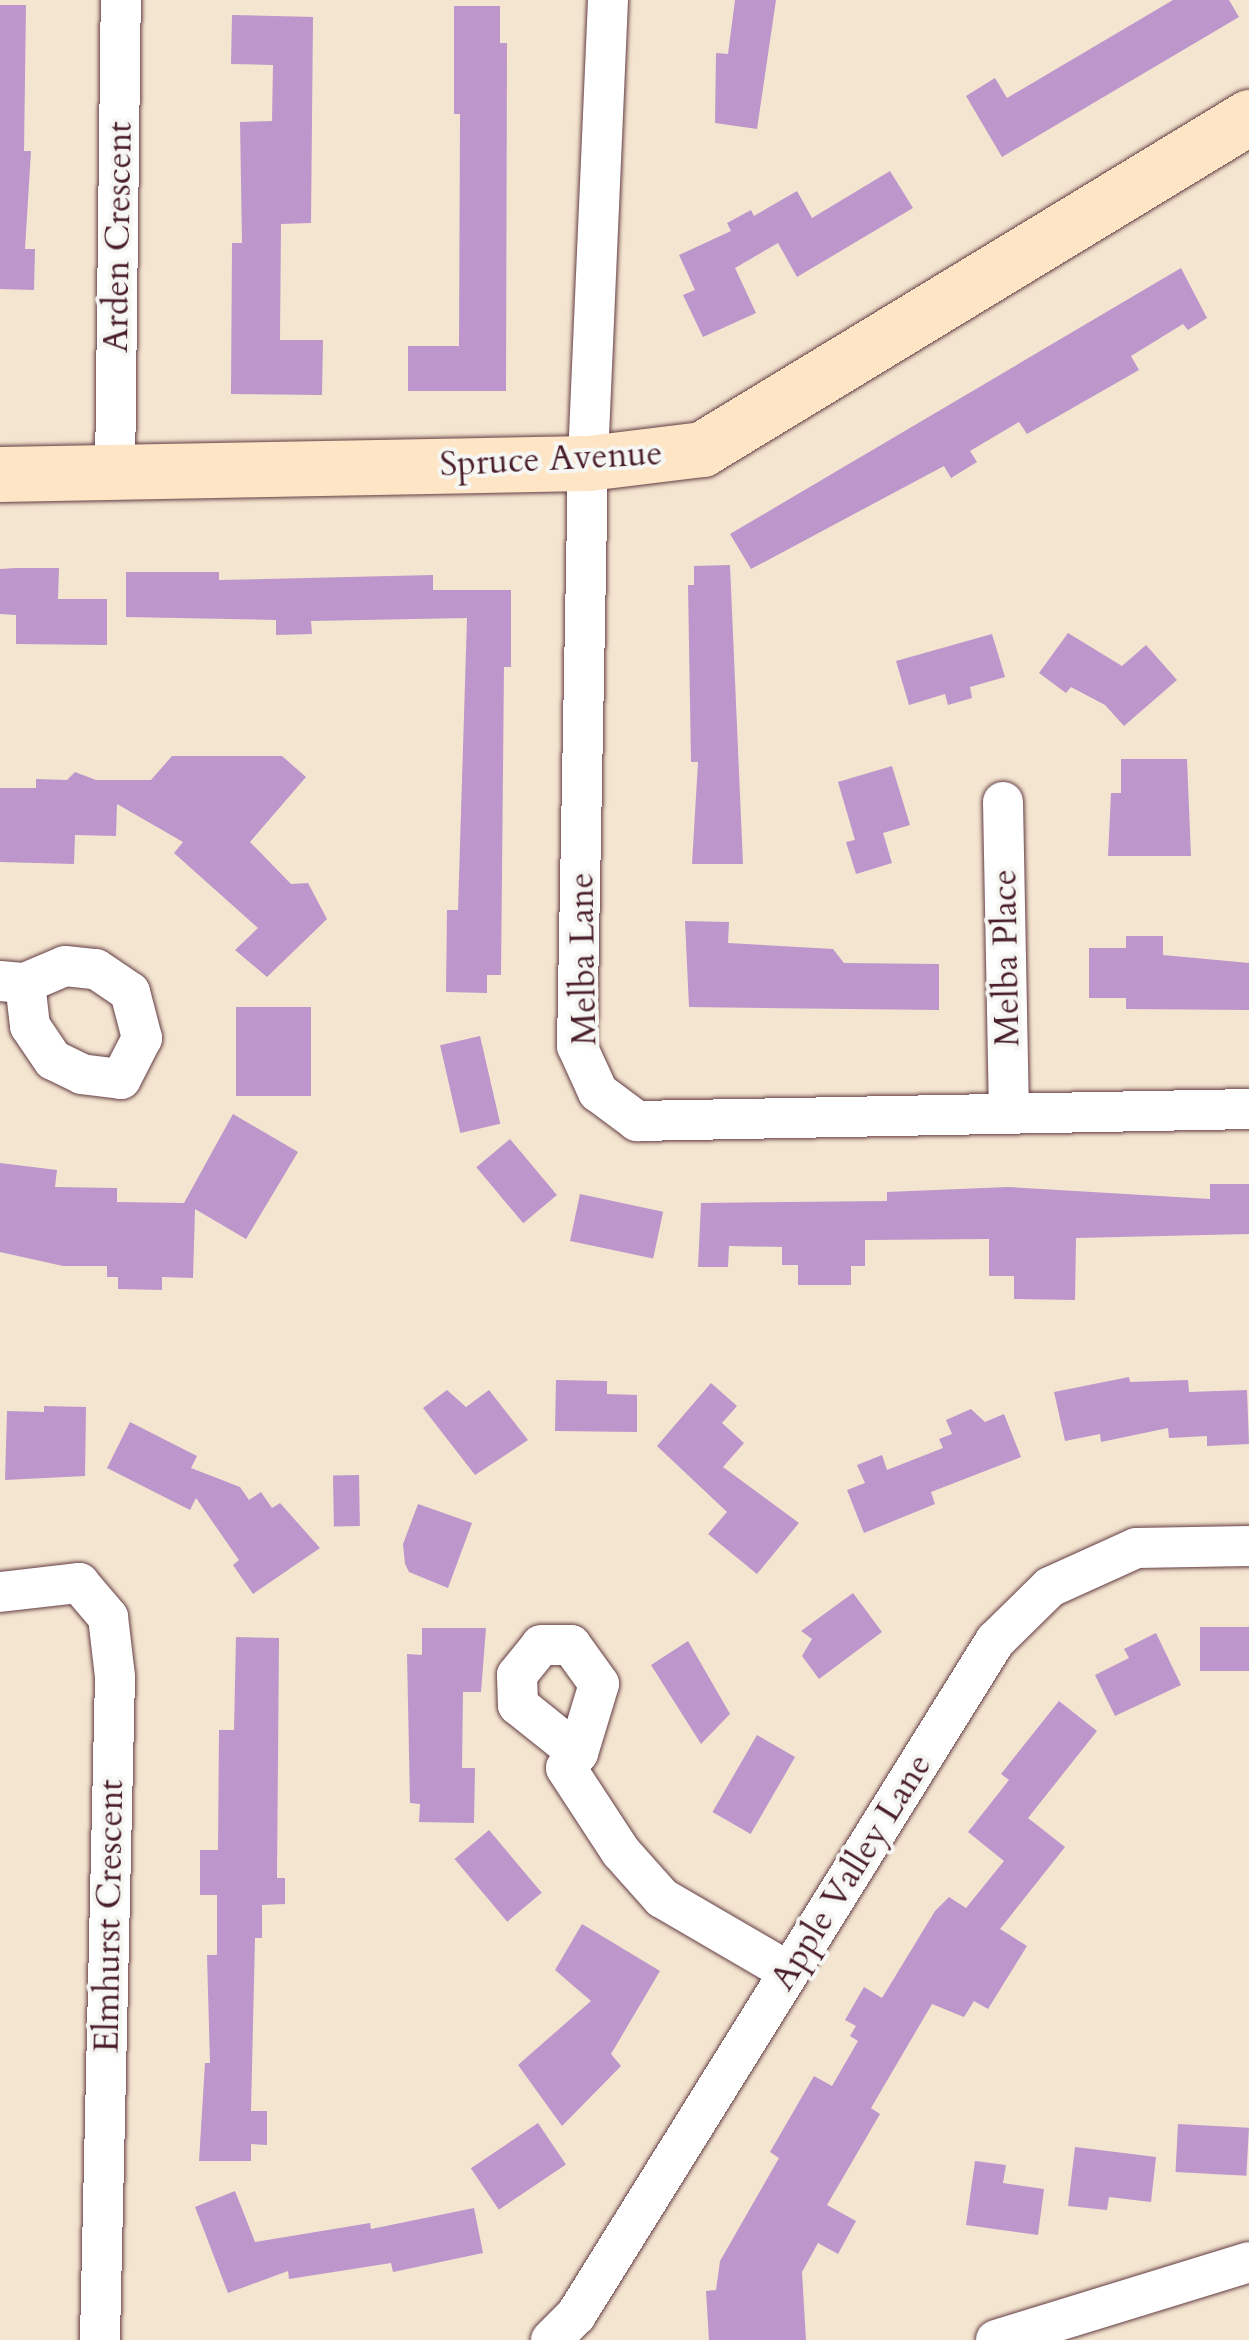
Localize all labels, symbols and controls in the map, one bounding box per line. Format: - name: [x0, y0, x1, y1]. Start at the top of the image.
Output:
- street label: Arden Crescent: [95, 121, 141, 353]
- street label: Spruce Avenue: [439, 432, 663, 486]
- street label: Melba Place: [983, 869, 1029, 1047]
- street label: Melba Lane: [560, 872, 606, 1046]
- street label: Apple Valley Lane: [761, 1746, 941, 1998]
- street label: Elmhurst Crescent: [86, 1779, 132, 2053]

